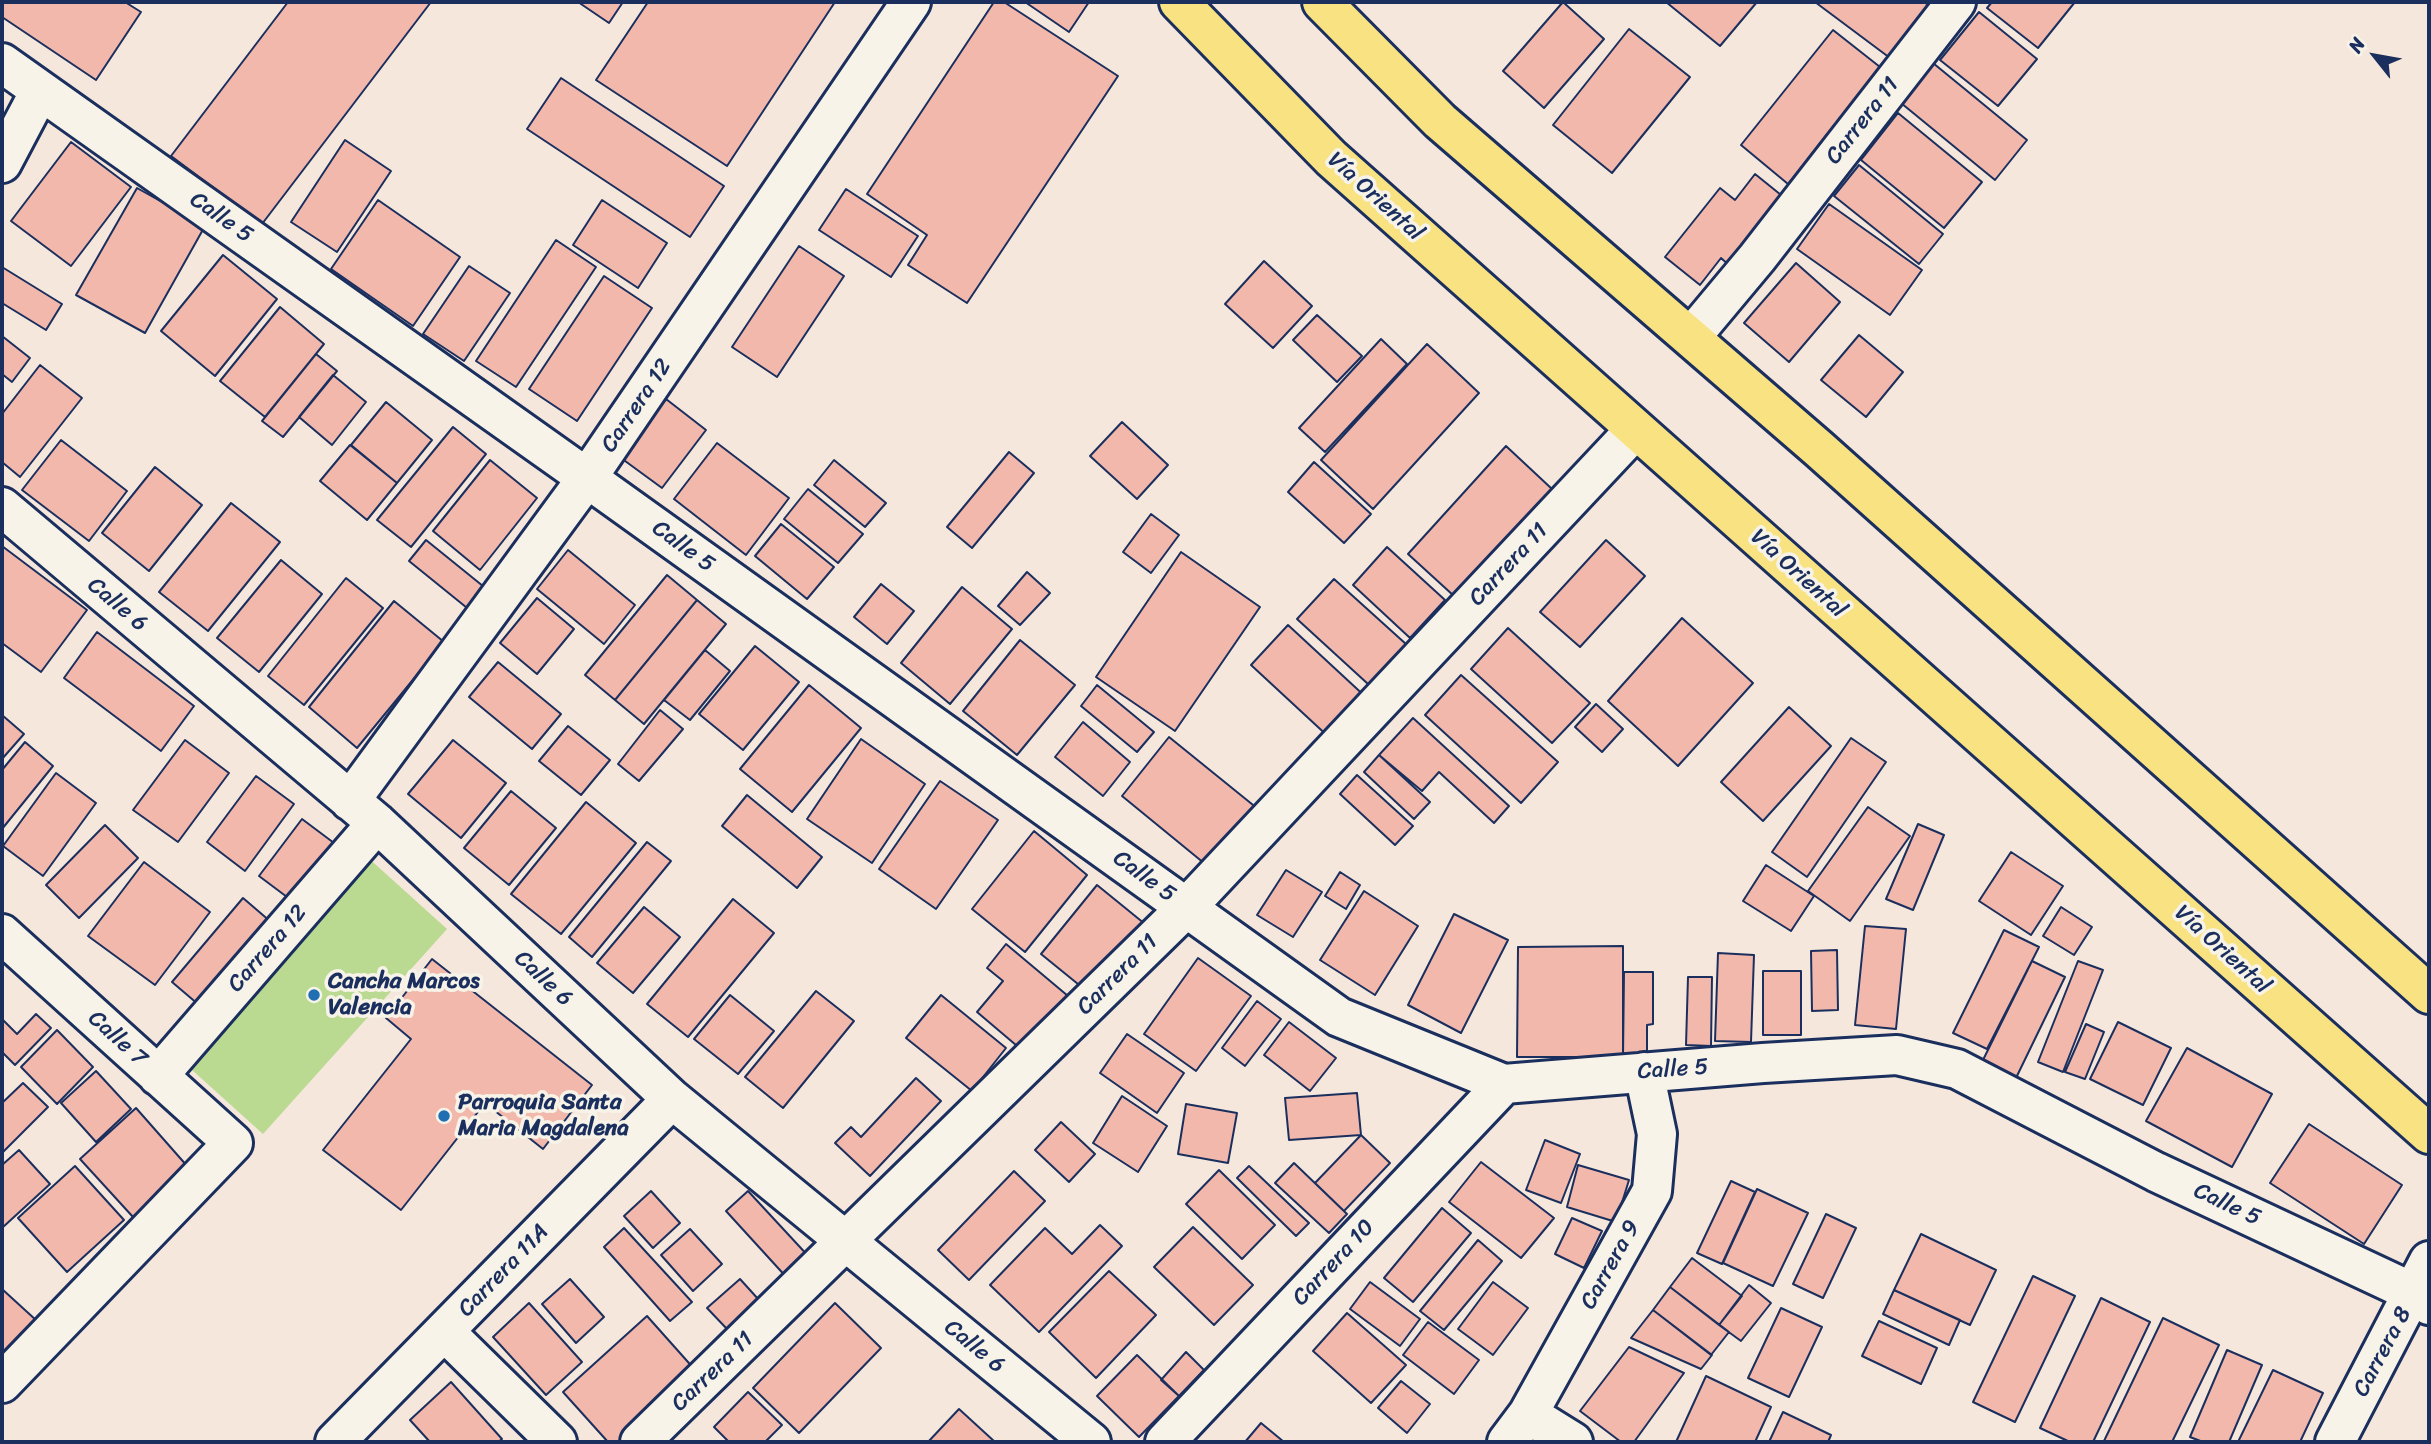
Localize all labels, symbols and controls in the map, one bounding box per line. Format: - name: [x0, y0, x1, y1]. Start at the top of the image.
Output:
- north arrow: [2340, 21, 2410, 91]
- text: N: [2339, 31, 2374, 59]
- street label: Carrera 11: [1820, 72, 1906, 170]
- street label: Vía Oriental: [1321, 147, 1429, 247]
- street label: Calle 5: [184, 186, 258, 250]
- street label: Carrera 12: [596, 354, 678, 458]
- street label: Calle 5: [646, 515, 720, 579]
- street label: Carrera 11: [1464, 518, 1554, 612]
- street label: Vía Oriental: [1744, 524, 1852, 624]
- street label: Calle 6: [81, 572, 153, 638]
- street label: Calle 5: [1107, 845, 1181, 909]
- street label: Carrera 12: [223, 900, 313, 998]
- street label: Vía Oriental: [2168, 900, 2276, 1000]
- street label: Carrera 11: [1072, 929, 1164, 1021]
- street label: Calle 6: [508, 945, 578, 1013]
- place label: Cancha Marcos Valencia: [328, 968, 480, 1022]
- marker: Cancha Marcos Valencia: [306, 987, 322, 1003]
- street label: Calle 7: [82, 1005, 152, 1073]
- street label: Calle 5: [1637, 1054, 1709, 1086]
- place label: Parroquia Santa Maria Magdalena: [458, 1089, 629, 1143]
- marker: Parroquia Santa Maria Magdalena: [436, 1108, 452, 1124]
- street label: Calle 5: [2189, 1178, 2265, 1232]
- street label: Carrera 10: [1287, 1214, 1381, 1312]
- street label: Carrera 9: [1575, 1216, 1647, 1314]
- street label: Carrera 11A: [453, 1219, 555, 1323]
- street label: Carrera 8: [2348, 1303, 2418, 1401]
- street label: Calle 6: [938, 1314, 1010, 1380]
- street label: Carrera 11: [666, 1326, 760, 1418]

